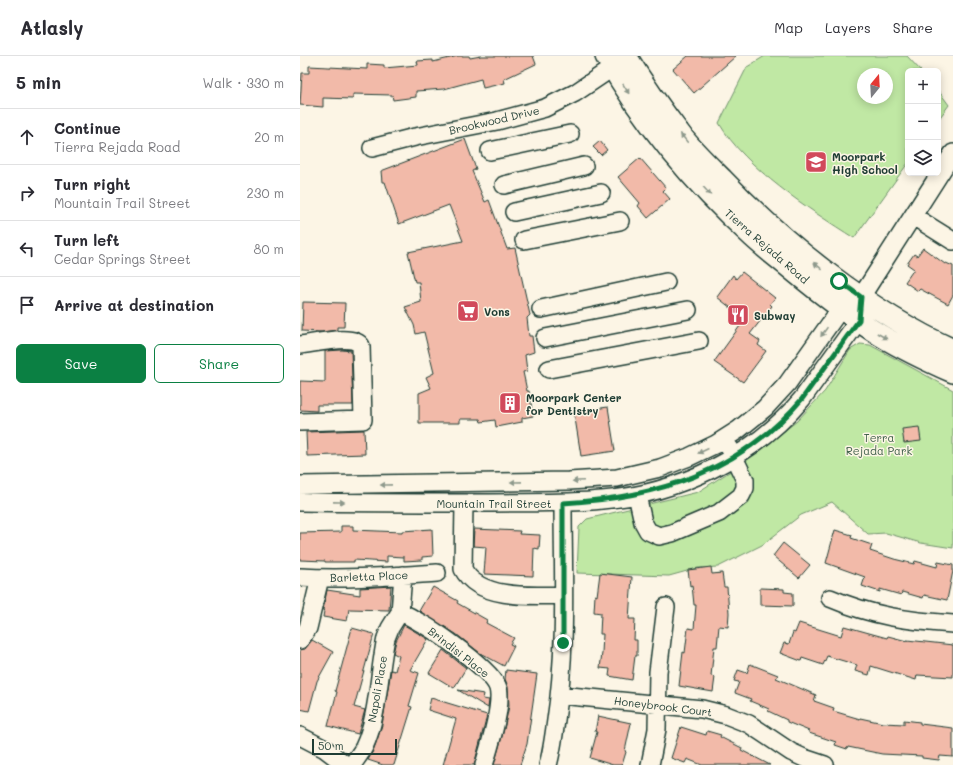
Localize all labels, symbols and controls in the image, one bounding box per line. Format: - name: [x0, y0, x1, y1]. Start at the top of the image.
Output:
- text: Atlasly: [20, 15, 83, 40]
- text: Map: [774, 18, 803, 37]
- text: Layers: [825, 18, 871, 37]
- text: Share: [893, 18, 933, 37]
- north arrow: [857, 68, 893, 104]
- map controls: [905, 68, 941, 176]
- button: +: [905, 68, 941, 104]
- text: 5 min: [16, 71, 61, 93]
- text: Walk · 330 m: [203, 74, 284, 91]
- one-way arrow: [622, 84, 630, 94]
- street label: Brookwood Drive: [447, 102, 541, 138]
- button: −: [905, 104, 941, 140]
- text: Continue: [54, 118, 121, 138]
- icon: ahead: [16, 126, 38, 148]
- text: 20 m: [254, 128, 284, 145]
- one-way arrow: [679, 133, 688, 143]
- text: Tierra Rejada Road: [54, 138, 180, 155]
- button: layers: [905, 140, 941, 176]
- school or university icon: Moorpark High School: [803, 149, 829, 175]
- place label: Moorpark High School: [832, 149, 898, 177]
- text: Turn right: [54, 174, 131, 194]
- icon: right: [16, 182, 38, 204]
- text: 230 m: [247, 184, 284, 201]
- one-way arrow: [702, 186, 712, 196]
- text: Mountain Trail Street: [54, 194, 190, 211]
- street label: Tierra Rejada Road: [722, 205, 812, 287]
- text: Turn left: [54, 230, 119, 250]
- icon: left: [16, 238, 38, 260]
- text: 80 m: [254, 240, 284, 257]
- text: Cedar Springs Street: [54, 250, 191, 267]
- one-way arrow: [813, 261, 824, 270]
- route start: [830, 272, 848, 290]
- icon: arrive: [16, 294, 38, 316]
- text: Arrive at destination: [54, 295, 214, 315]
- supermarket icon: Vons: [455, 298, 481, 324]
- restaurant icon: Subway: [725, 302, 751, 328]
- place label: Vons: [484, 304, 510, 319]
- place label: Subway: [754, 308, 795, 323]
- one-way arrow: [820, 327, 828, 337]
- one-way arrow: [876, 332, 888, 339]
- button: Save: [16, 344, 146, 383]
- button: Share: [154, 344, 284, 383]
- building icon: Moorpark Center for Dentistry: [497, 390, 523, 416]
- place label: Moorpark Center for Dentistry: [526, 390, 622, 418]
- park label: Terra Rejada Park: [846, 430, 913, 458]
- one-way arrow: [697, 448, 708, 454]
- one-way arrow: [571, 478, 584, 484]
- one-way arrow: [509, 479, 522, 485]
- one-way arrow: [380, 481, 392, 488]
- street label: Mountain Trail Street: [436, 496, 552, 511]
- one-way arrow: [333, 499, 346, 505]
- street label: Barletta Place: [330, 567, 409, 585]
- street label: Brindisi Place: [425, 623, 493, 681]
- route end: [554, 634, 572, 652]
- street label: Napoli Place: [364, 654, 390, 724]
- street label: Honeybrook Court: [613, 693, 713, 719]
- scale bar: [312, 737, 397, 756]
- text: 50 m: [318, 738, 344, 753]

